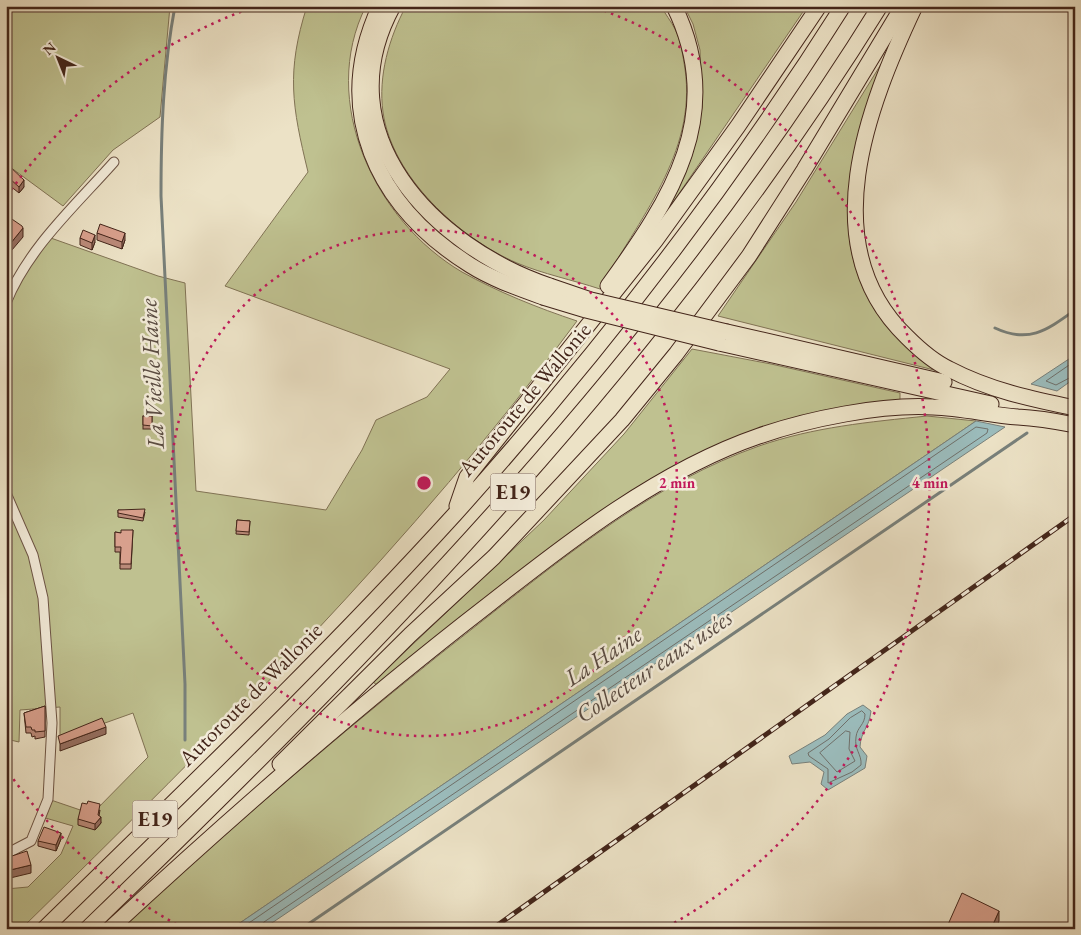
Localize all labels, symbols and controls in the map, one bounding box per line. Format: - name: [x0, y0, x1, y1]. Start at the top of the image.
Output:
- north arrow: [32, 32, 82, 82]
- text: N: [39, 38, 60, 59]
- water label: La Vieille Haine: [132, 297, 171, 451]
- street label: Autoroute de Wallonie: [451, 316, 598, 483]
- text: 2 min: [659, 473, 696, 492]
- text: 4 min: [912, 473, 949, 492]
- centre of rings: [415, 474, 433, 492]
- road number: E19: [490, 474, 536, 511]
- water label: Collecteur eaux usées: [569, 601, 738, 730]
- street label: Autoroute de Wallonie: [171, 616, 329, 773]
- water label: La Haine: [557, 618, 648, 693]
- road number: E19: [132, 801, 178, 838]

